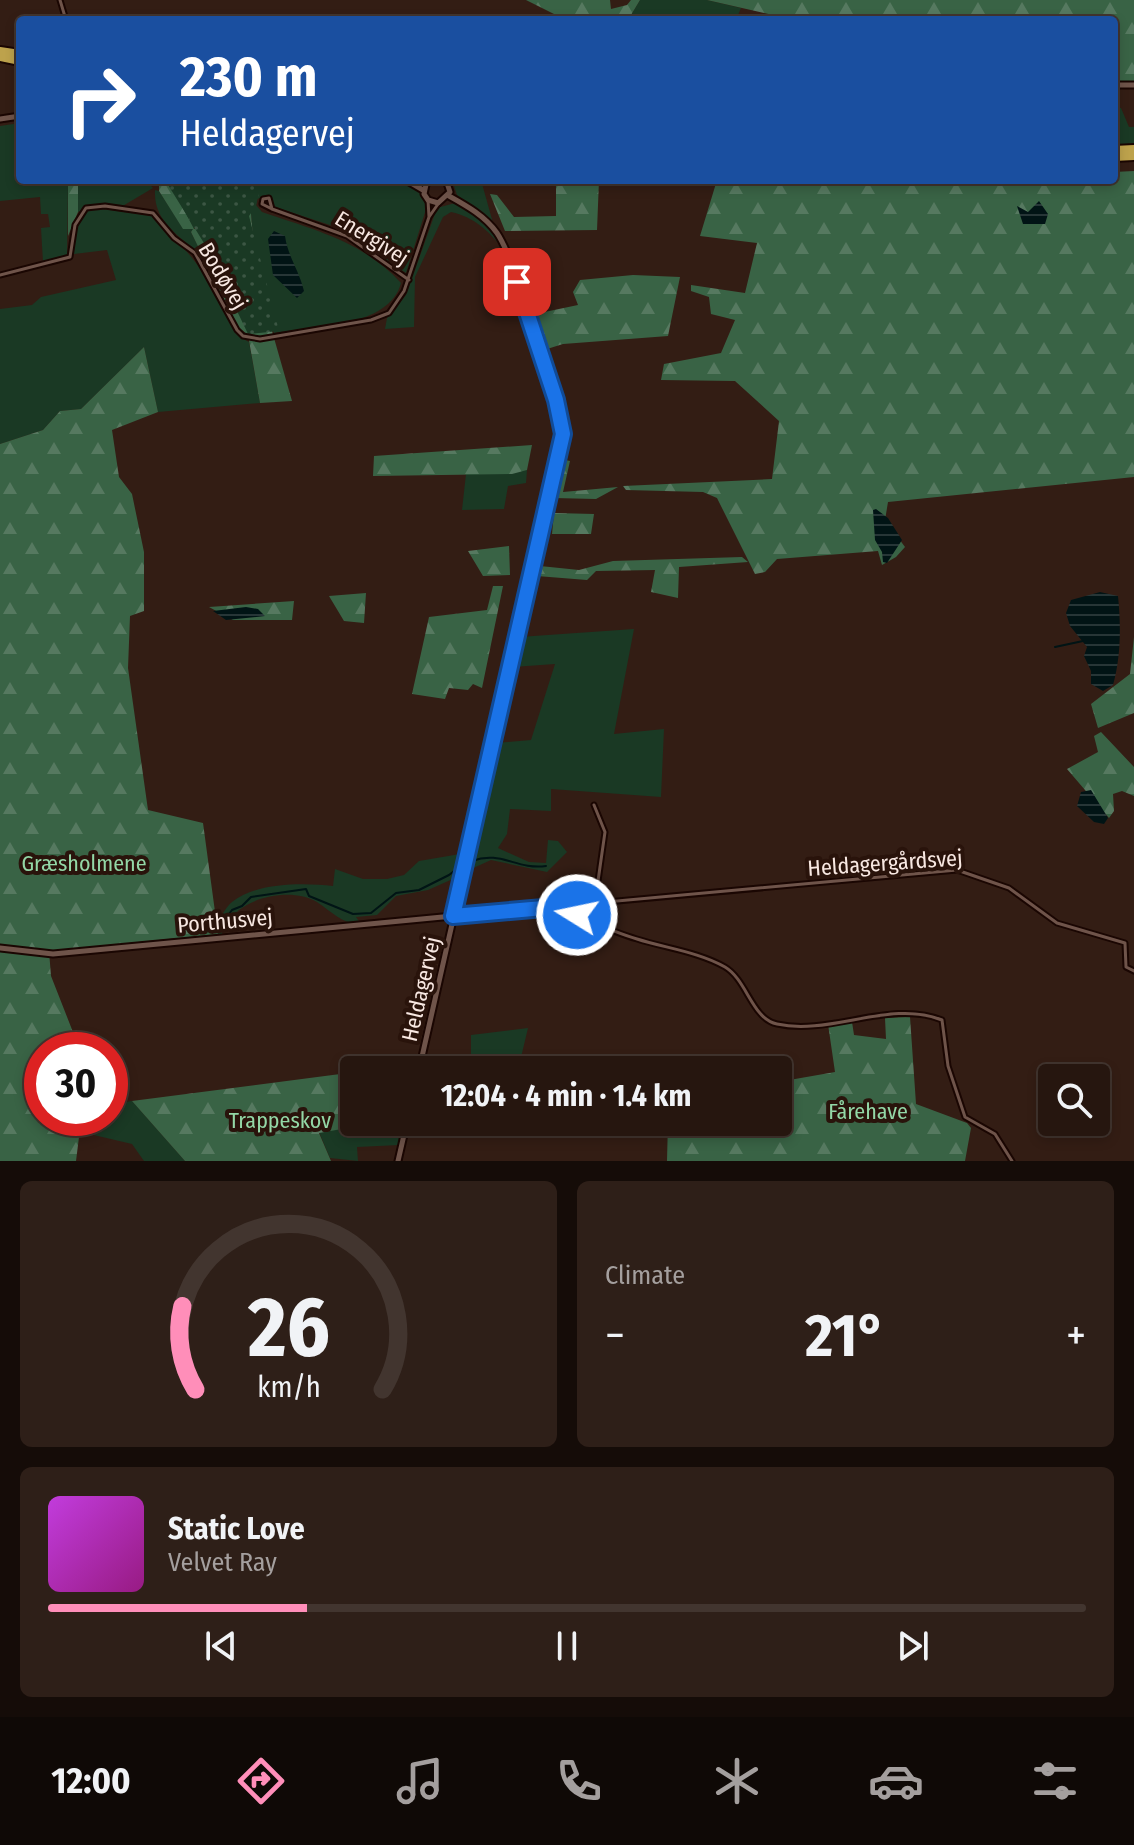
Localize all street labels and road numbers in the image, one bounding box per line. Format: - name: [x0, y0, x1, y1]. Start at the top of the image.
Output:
- street label: Energivej: [330, 205, 414, 271]
- street label: Bodøvej: [193, 238, 253, 314]
- street label: Heldagergårdsvej: [807, 844, 963, 882]
- street label: Porthusvej: [176, 903, 274, 939]
- street label: Heldagervej: [396, 934, 446, 1044]

